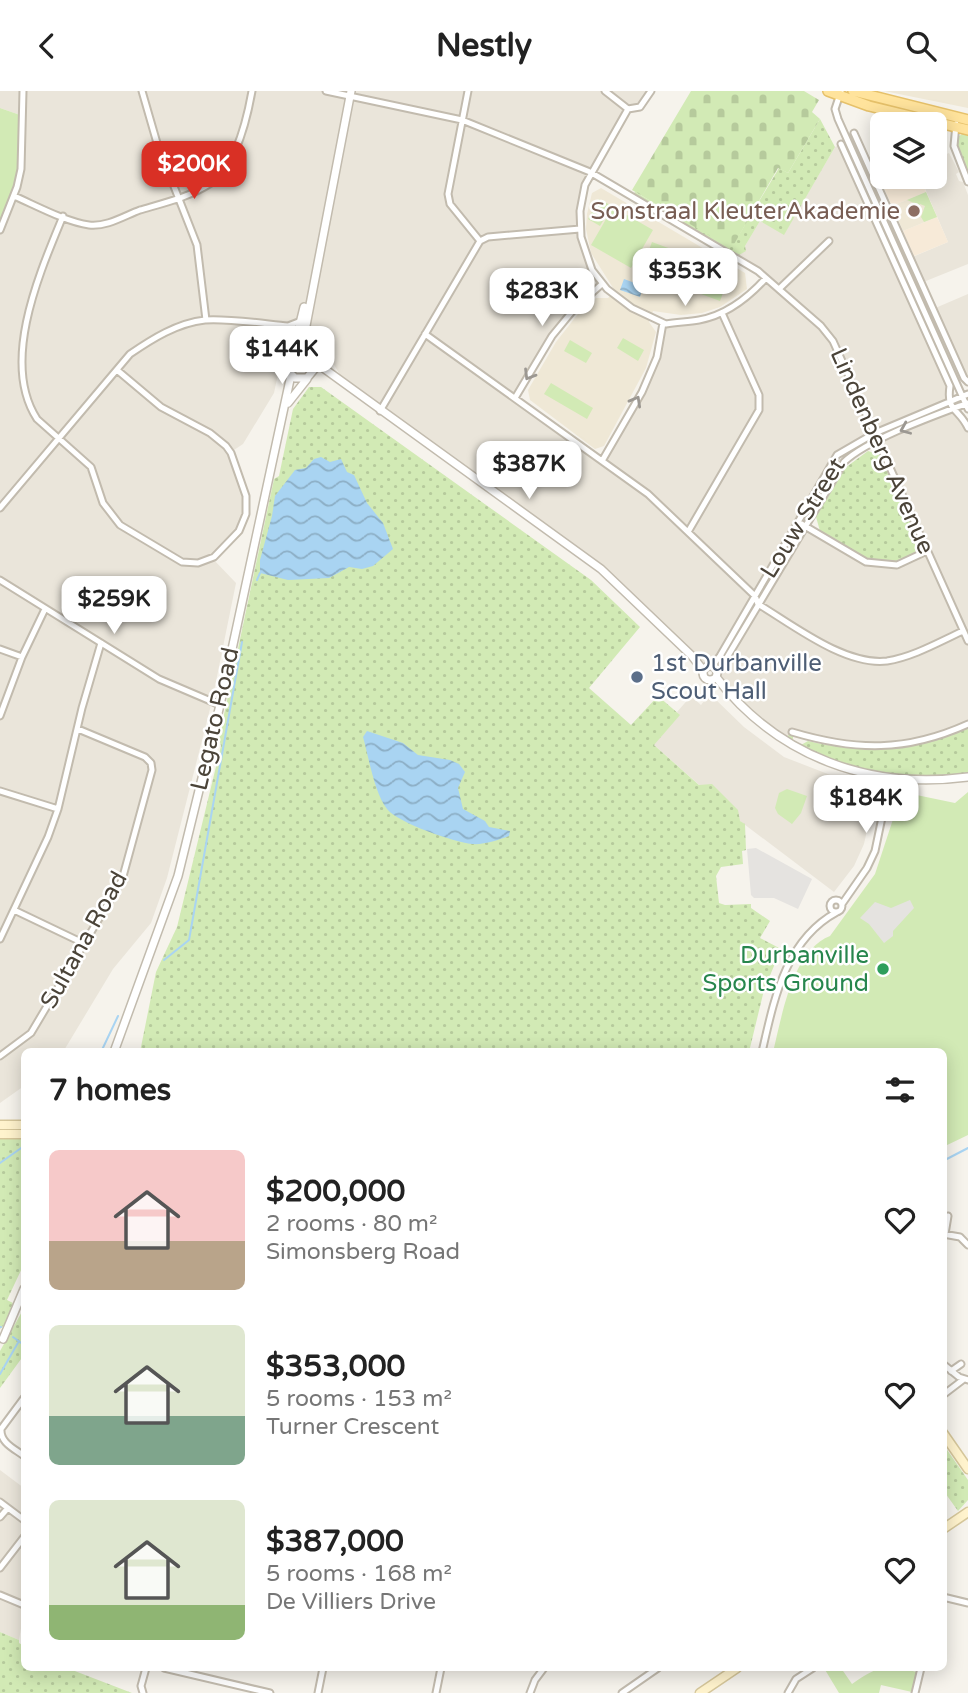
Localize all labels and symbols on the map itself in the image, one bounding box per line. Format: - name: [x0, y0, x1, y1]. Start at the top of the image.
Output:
- pin: $200K: [145, 141, 243, 201]
- place label: Sonstraal KleuterAkademie: [591, 197, 900, 226]
- marker: Sonstraal KleuterAkademie: [906, 203, 922, 219]
- pin: $353K: [636, 249, 734, 308]
- pin: $283K: [493, 268, 591, 328]
- pin: $144K: [233, 327, 331, 386]
- street label: Lindenberg Avenue: [823, 343, 941, 559]
- one-way arrow: [524, 367, 537, 380]
- one-way arrow: [628, 396, 641, 409]
- one-way arrow: [900, 421, 912, 435]
- pin: $387K: [480, 441, 578, 501]
- street label: Louw Street: [754, 452, 852, 584]
- pin: $259K: [65, 577, 163, 636]
- street label: Legato Road: [184, 645, 246, 793]
- place label: 1st Durbanville Scout Hall: [651, 649, 822, 706]
- marker: 1st Durbanville Scout Hall: [629, 669, 645, 685]
- pin: $184K: [817, 775, 915, 835]
- street label: Sultana Road: [34, 866, 134, 1014]
- place label: Durbanville Sports Ground: [703, 941, 869, 998]
- marker: Durbanville Sports Ground: [875, 961, 891, 977]

